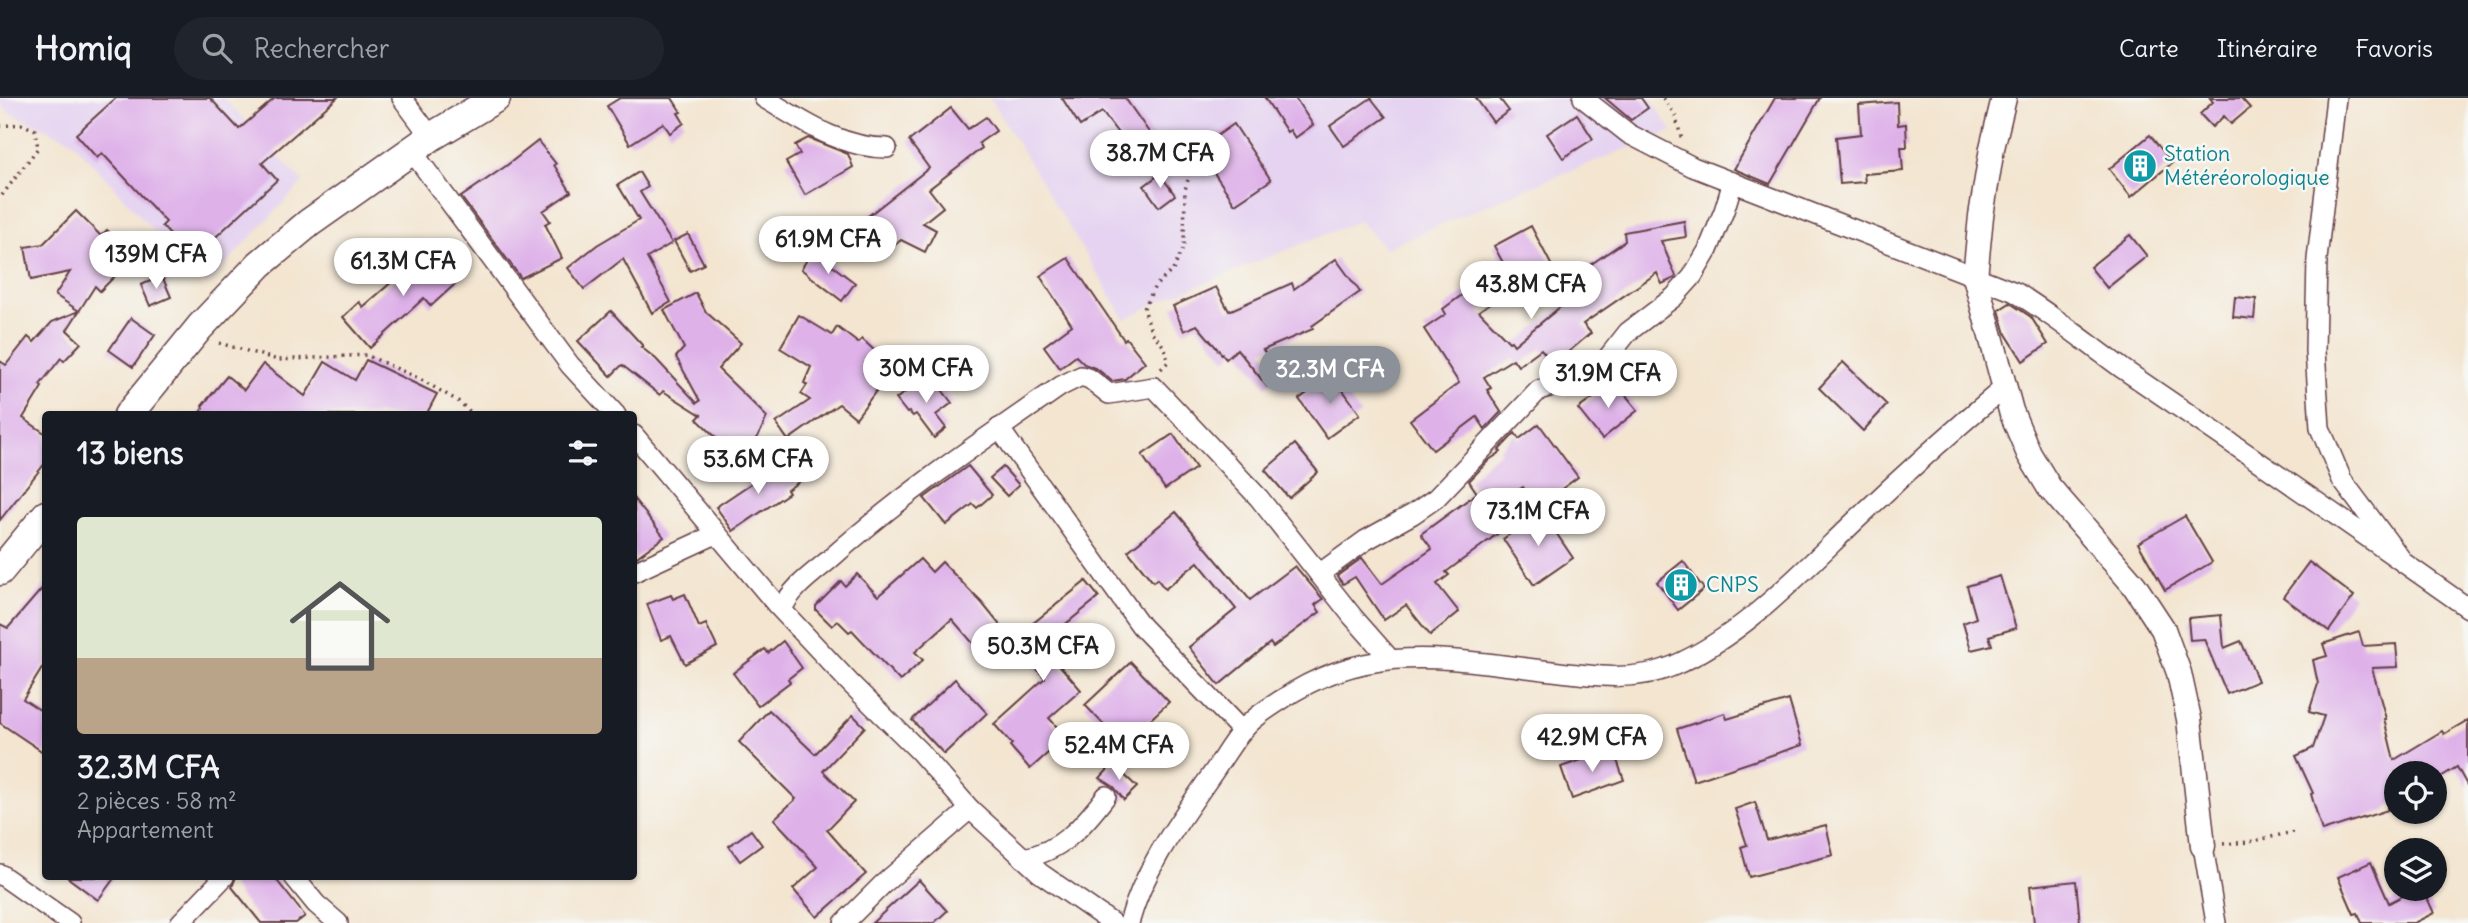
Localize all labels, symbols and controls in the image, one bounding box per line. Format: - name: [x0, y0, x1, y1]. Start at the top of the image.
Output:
- search box: [174, 17, 664, 80]
- text: Homiq: [35, 27, 132, 69]
- icon: search: [198, 29, 236, 67]
- text: Rechercher: [254, 32, 389, 65]
- text: Carte: [2119, 33, 2179, 63]
- text: Itinéraire: [2217, 33, 2318, 63]
- text: Favoris: [2356, 33, 2433, 63]
- pin: 38.7M CFA: [1080, 130, 1240, 190]
- text: 38.7M CFA: [1106, 138, 1214, 167]
- place label: Station Météréorologique: [2164, 140, 2330, 191]
- building icon: Station Météréorologique: [2121, 147, 2159, 185]
- pin: 61.9M CFA: [748, 216, 908, 276]
- text: 61.9M CFA: [775, 224, 881, 253]
- pin: 139M CFA: [84, 232, 228, 291]
- pin: 61.3M CFA: [323, 238, 483, 298]
- text: 139M CFA: [105, 239, 207, 268]
- text: 61.3M CFA: [350, 246, 456, 275]
- pin: 43.8M CFA: [1451, 262, 1611, 321]
- text: 43.8M CFA: [1476, 269, 1586, 298]
- pin: 30M CFA: [861, 345, 991, 405]
- pin: 32.3M CFA: [1250, 346, 1410, 406]
- pin: 31.9M CFA: [1528, 350, 1688, 410]
- text: 30M CFA: [879, 353, 973, 382]
- text: 32.3M CFA: [1275, 354, 1385, 383]
- text: 31.9M CFA: [1555, 358, 1661, 387]
- text: 13 biens: [77, 434, 184, 472]
- icon: filters: [564, 434, 602, 472]
- pin: 53.6M CFA: [678, 436, 838, 496]
- text: 53.6M CFA: [703, 444, 813, 473]
- pin: 73.1M CFA: [1458, 489, 1618, 548]
- text: 73.1M CFA: [1486, 496, 1590, 525]
- icon: home: [277, 563, 403, 689]
- building icon: CNPS: [1662, 566, 1700, 604]
- place label: CNPS: [1706, 571, 1759, 598]
- pin: 50.3M CFA: [963, 624, 1123, 683]
- text: 50.3M CFA: [987, 631, 1099, 660]
- pin: 42.9M CFA: [1512, 714, 1672, 774]
- pin: 52.4M CFA: [1039, 722, 1199, 782]
- text: 42.9M CFA: [1537, 722, 1647, 751]
- text: 52.4M CFA: [1064, 730, 1174, 759]
- text: 32.3M CFA: [77, 748, 220, 786]
- map controls: [2384, 761, 2447, 901]
- button: locate: [2384, 761, 2447, 824]
- text: 2 pièces · 58 m²: [77, 786, 237, 815]
- text: Appartement: [77, 815, 214, 844]
- button: layers: [2384, 838, 2447, 901]

